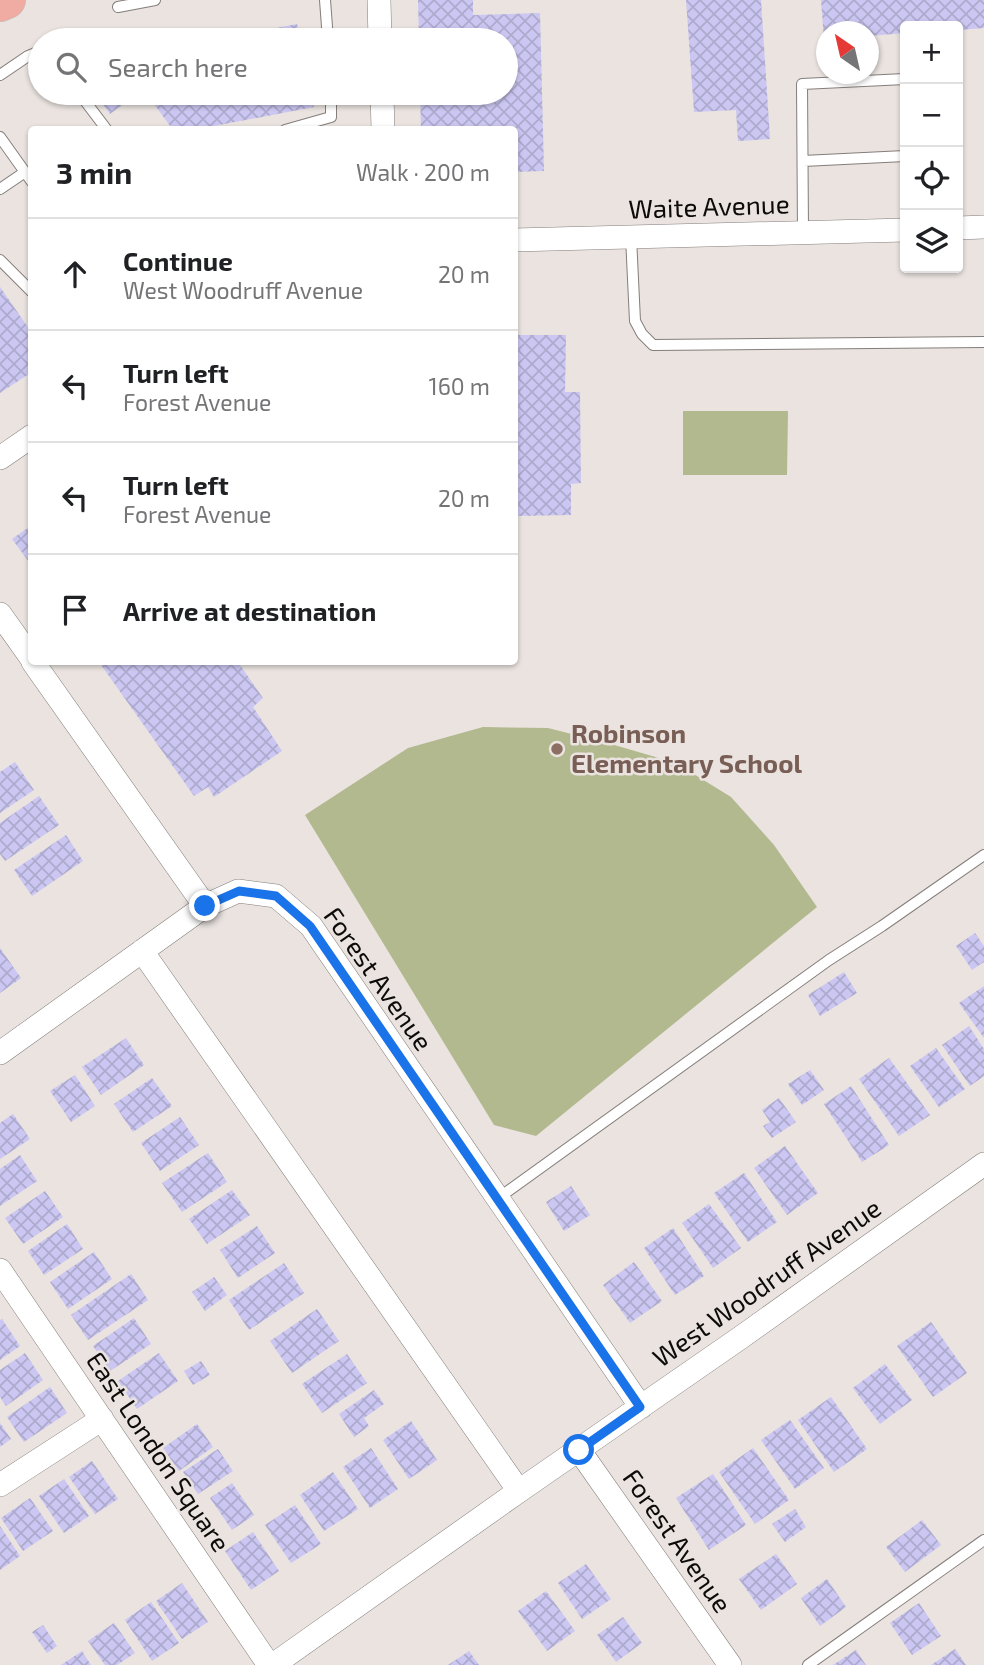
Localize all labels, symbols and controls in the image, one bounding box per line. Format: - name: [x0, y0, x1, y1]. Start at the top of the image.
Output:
- north arrow: [816, 21, 879, 84]
- map controls: [900, 21, 963, 273]
- button: +: [900, 21, 963, 84]
- search box: [28, 28, 518, 105]
- icon: search: [52, 48, 90, 86]
- text: Search here: [108, 51, 248, 82]
- button: −: [900, 84, 963, 147]
- button: locate: [900, 147, 963, 210]
- text: 3 min: [56, 154, 132, 190]
- text: Walk · 200 m: [356, 158, 490, 186]
- street label: Waite Avenue: [628, 187, 790, 224]
- button: layers: [900, 210, 963, 273]
- text: Continue: [123, 245, 233, 276]
- icon: ahead: [56, 255, 94, 293]
- text: 20 m: [438, 260, 490, 288]
- text: West Woodruff Avenue: [123, 276, 363, 304]
- text: Turn left: [123, 357, 229, 388]
- icon: left: [56, 367, 94, 405]
- text: 160 m: [429, 372, 490, 400]
- text: Forest Avenue: [123, 388, 271, 416]
- text: Turn left: [123, 469, 229, 500]
- icon: left: [56, 479, 94, 517]
- text: 20 m: [438, 484, 490, 512]
- text: Forest Avenue: [123, 500, 271, 528]
- icon: arrive: [56, 591, 94, 629]
- text: Arrive at destination: [123, 595, 376, 626]
- place label: Robinson Elementary School: [571, 717, 803, 779]
- marker: Robinson Elementary School: [549, 741, 565, 757]
- route end: [189, 890, 220, 921]
- street label: Forest Avenue: [318, 901, 440, 1056]
- street label: West Woodruff Avenue: [646, 1191, 886, 1372]
- street label: East London Square: [81, 1345, 238, 1557]
- route start: [563, 1434, 594, 1465]
- street label: Forest Avenue: [617, 1463, 739, 1618]

